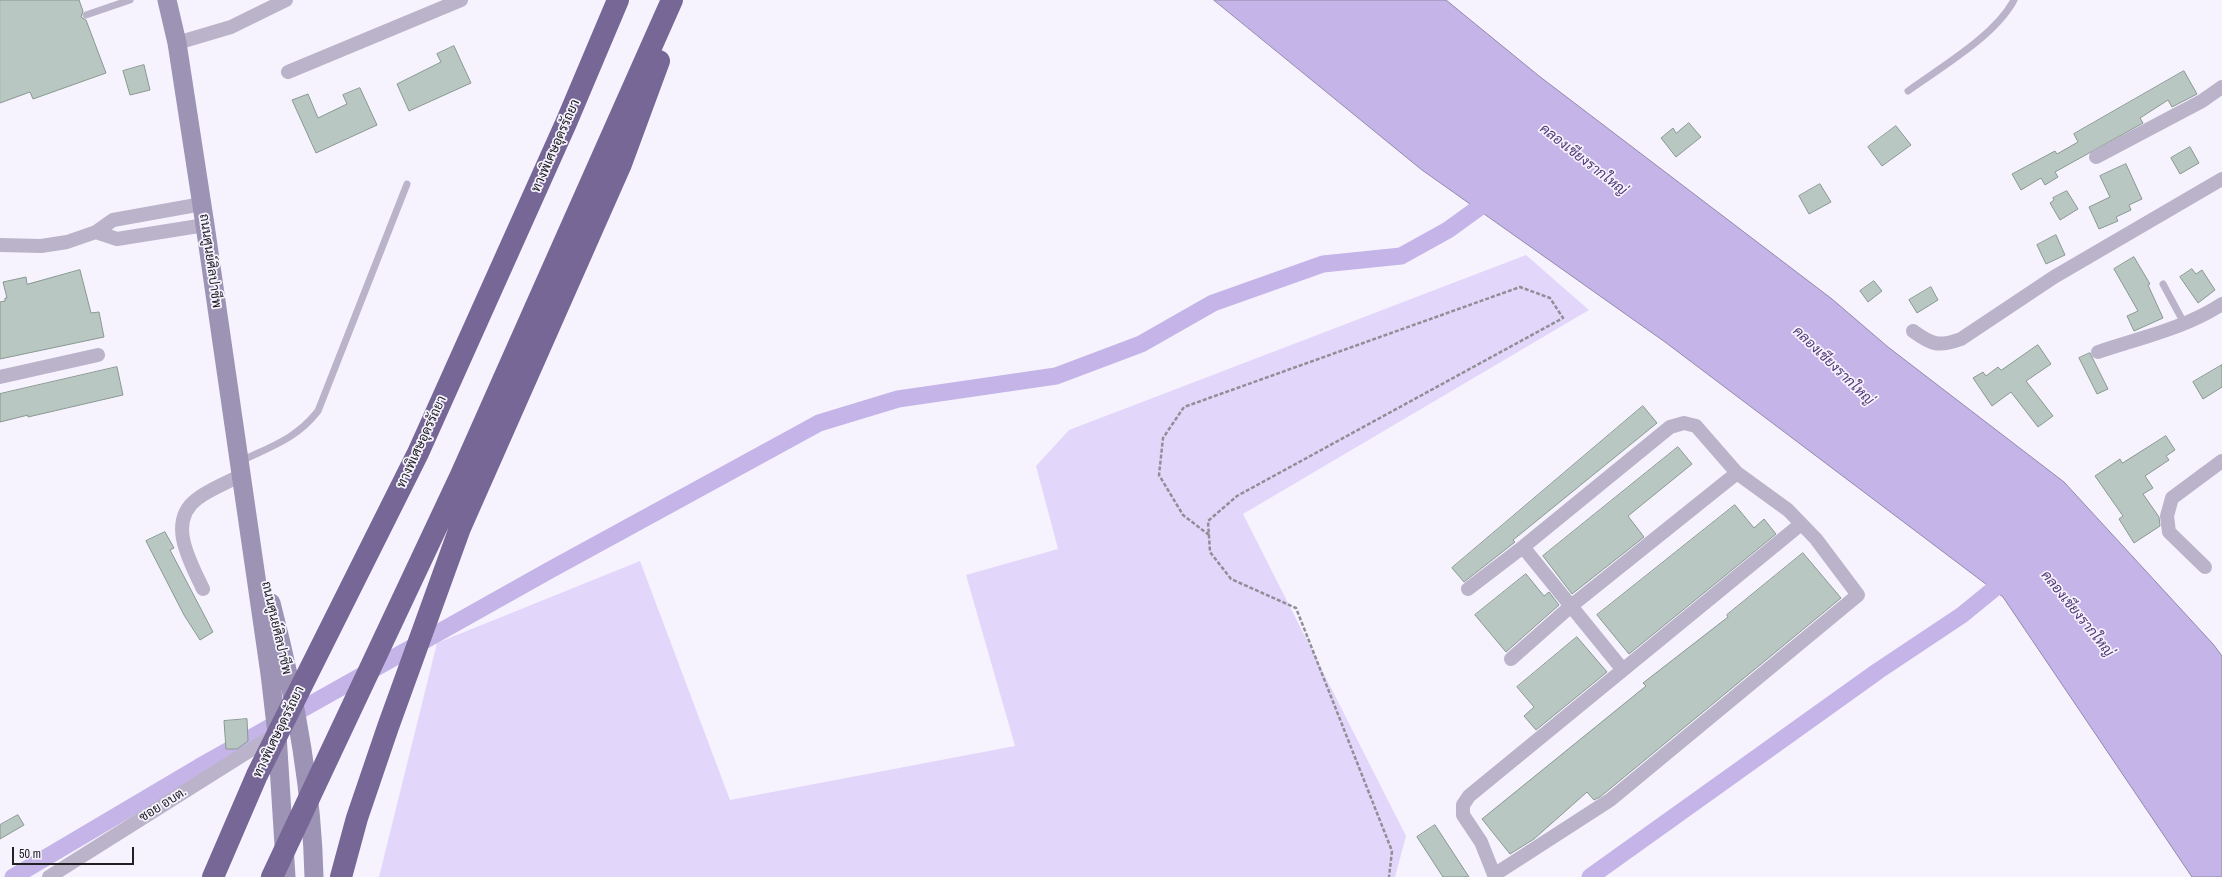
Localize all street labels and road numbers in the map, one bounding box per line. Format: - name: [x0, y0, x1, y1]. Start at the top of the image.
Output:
- street label: ทางพิเศษอุดรรัถยา: [529, 97, 583, 195]
- street label: ถนนศูนย์ศิลปาชีพ: [196, 213, 224, 309]
- street label: ทางพิเศษอุดรรัถยา: [394, 393, 450, 491]
- street label: ถนนศูนย์ศิลปาชีพ: [258, 580, 294, 676]
- street label: ทางพิเศษอุดรรัถยา: [250, 684, 308, 780]
- street label: ซอย อบต.: [136, 784, 190, 826]

